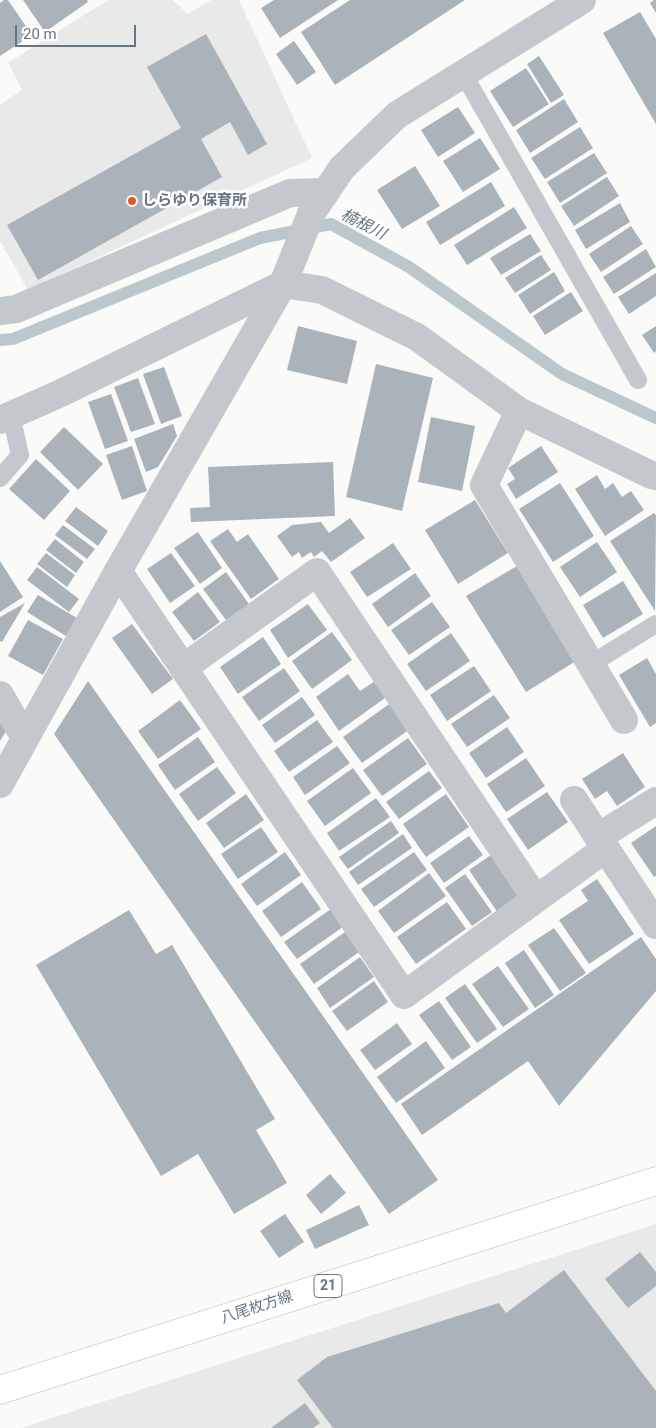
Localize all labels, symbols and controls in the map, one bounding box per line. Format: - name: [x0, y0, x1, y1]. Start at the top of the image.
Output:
- scale bar: [18, 15, 139, 47]
- text: 20 m: [23, 25, 57, 43]
- place label: しらゆり保育所: [142, 192, 247, 210]
- marker: しらゆり保育所: [126, 195, 138, 207]
- water label: 楠根川: [337, 206, 389, 244]
- road number: 21: [314, 1274, 342, 1298]
- street label: 八尾枚方線: [219, 1288, 295, 1328]

